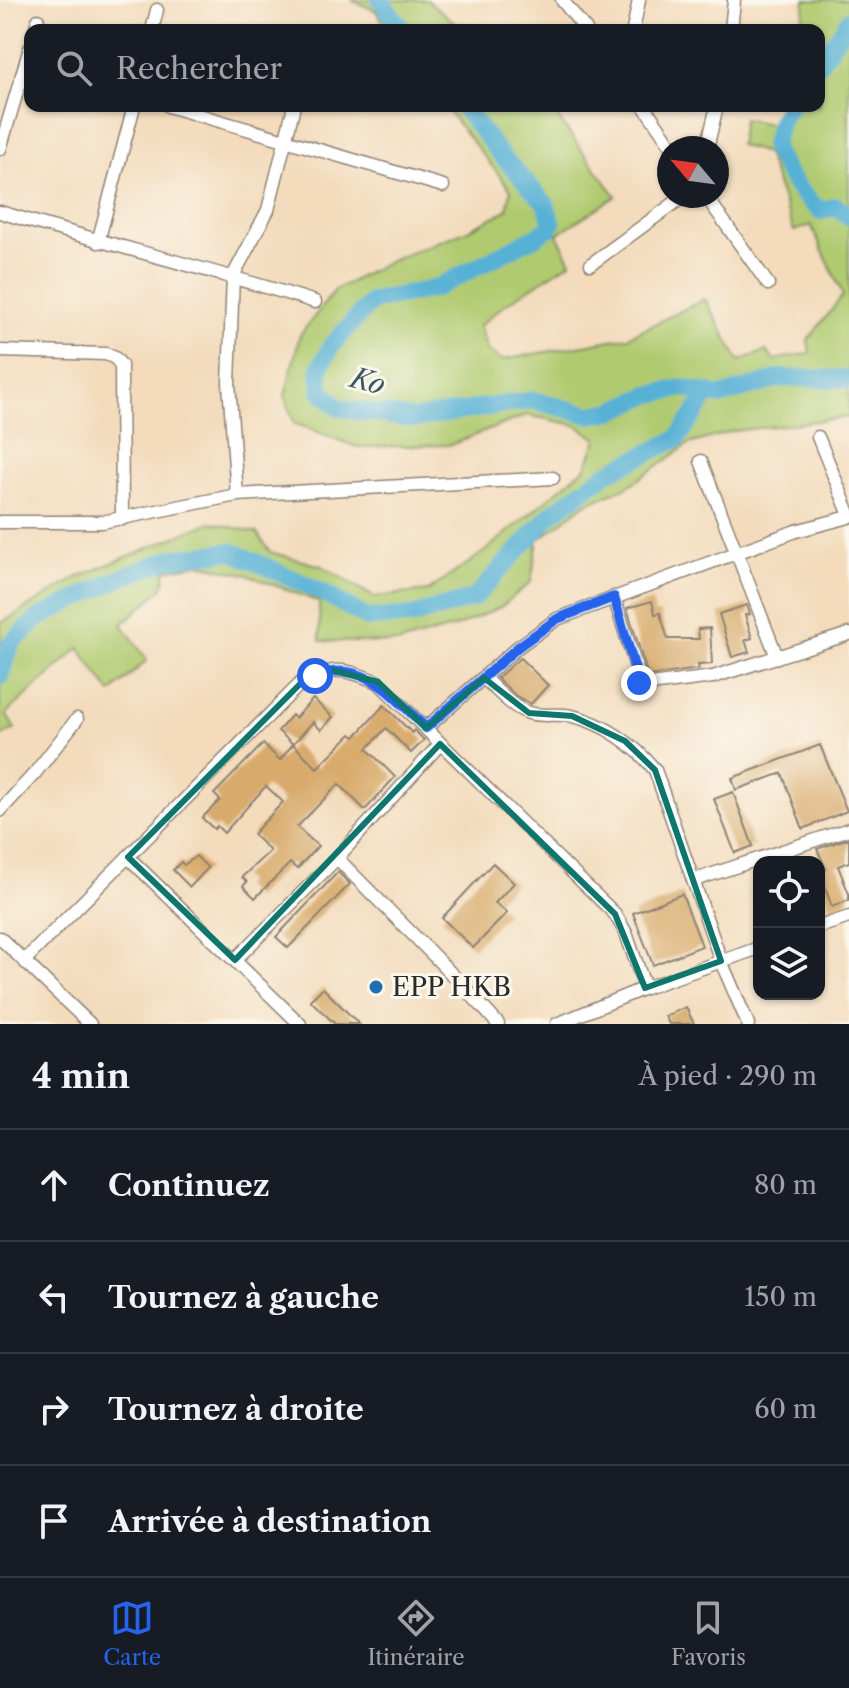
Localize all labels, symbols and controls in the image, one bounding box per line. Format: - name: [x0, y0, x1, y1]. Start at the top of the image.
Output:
- search box: [24, 24, 825, 112]
- icon: search: [52, 46, 96, 90]
- text: Rechercher: [116, 50, 282, 87]
- north arrow: [657, 136, 729, 208]
- water label: Ko: [345, 360, 389, 402]
- route start: [297, 658, 333, 694]
- route end: [621, 665, 657, 701]
- map controls: [753, 856, 825, 1000]
- button: locate: [753, 856, 825, 928]
- button: layers: [753, 928, 825, 1000]
- place label: EPP HKB: [392, 971, 511, 1003]
- marker: EPP HKB: [367, 978, 385, 996]
- text: 4 min: [32, 1055, 130, 1097]
- text: À pied · 290 m: [638, 1060, 817, 1092]
- icon: ahead: [32, 1163, 76, 1207]
- text: Continuez: [108, 1167, 270, 1204]
- text: 80 m: [754, 1169, 817, 1201]
- icon: left: [32, 1275, 76, 1319]
- text: Tournez à gauche: [108, 1279, 379, 1316]
- text: 150 m: [744, 1281, 817, 1313]
- icon: right: [32, 1387, 76, 1431]
- text: Tournez à droite: [108, 1391, 364, 1428]
- text: 60 m: [754, 1393, 817, 1425]
- icon: arrive: [32, 1499, 76, 1543]
- text: Arrivée à destination: [108, 1503, 431, 1540]
- tab: Carte: [103, 1596, 161, 1671]
- tab: Itinéraire: [367, 1596, 465, 1671]
- tab: Favoris: [671, 1596, 746, 1671]

